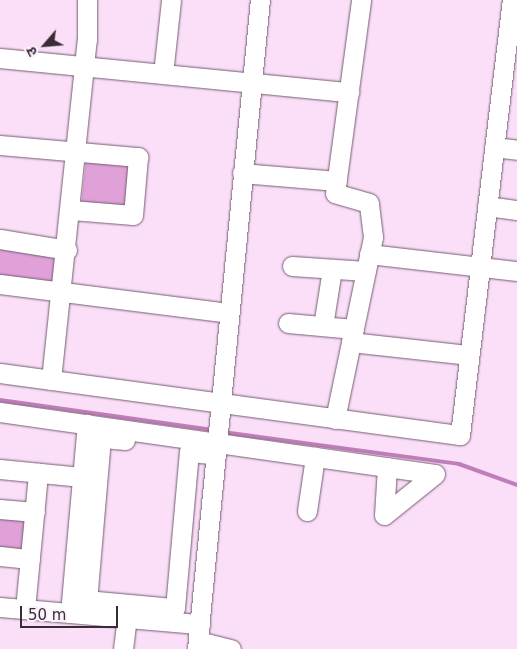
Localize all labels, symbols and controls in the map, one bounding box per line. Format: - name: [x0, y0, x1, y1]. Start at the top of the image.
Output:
- north arrow: [20, 20, 70, 70]
- text: उ: [23, 45, 41, 59]
- scale bar: [22, 596, 120, 628]
- text: 50 m: [28, 606, 66, 624]

